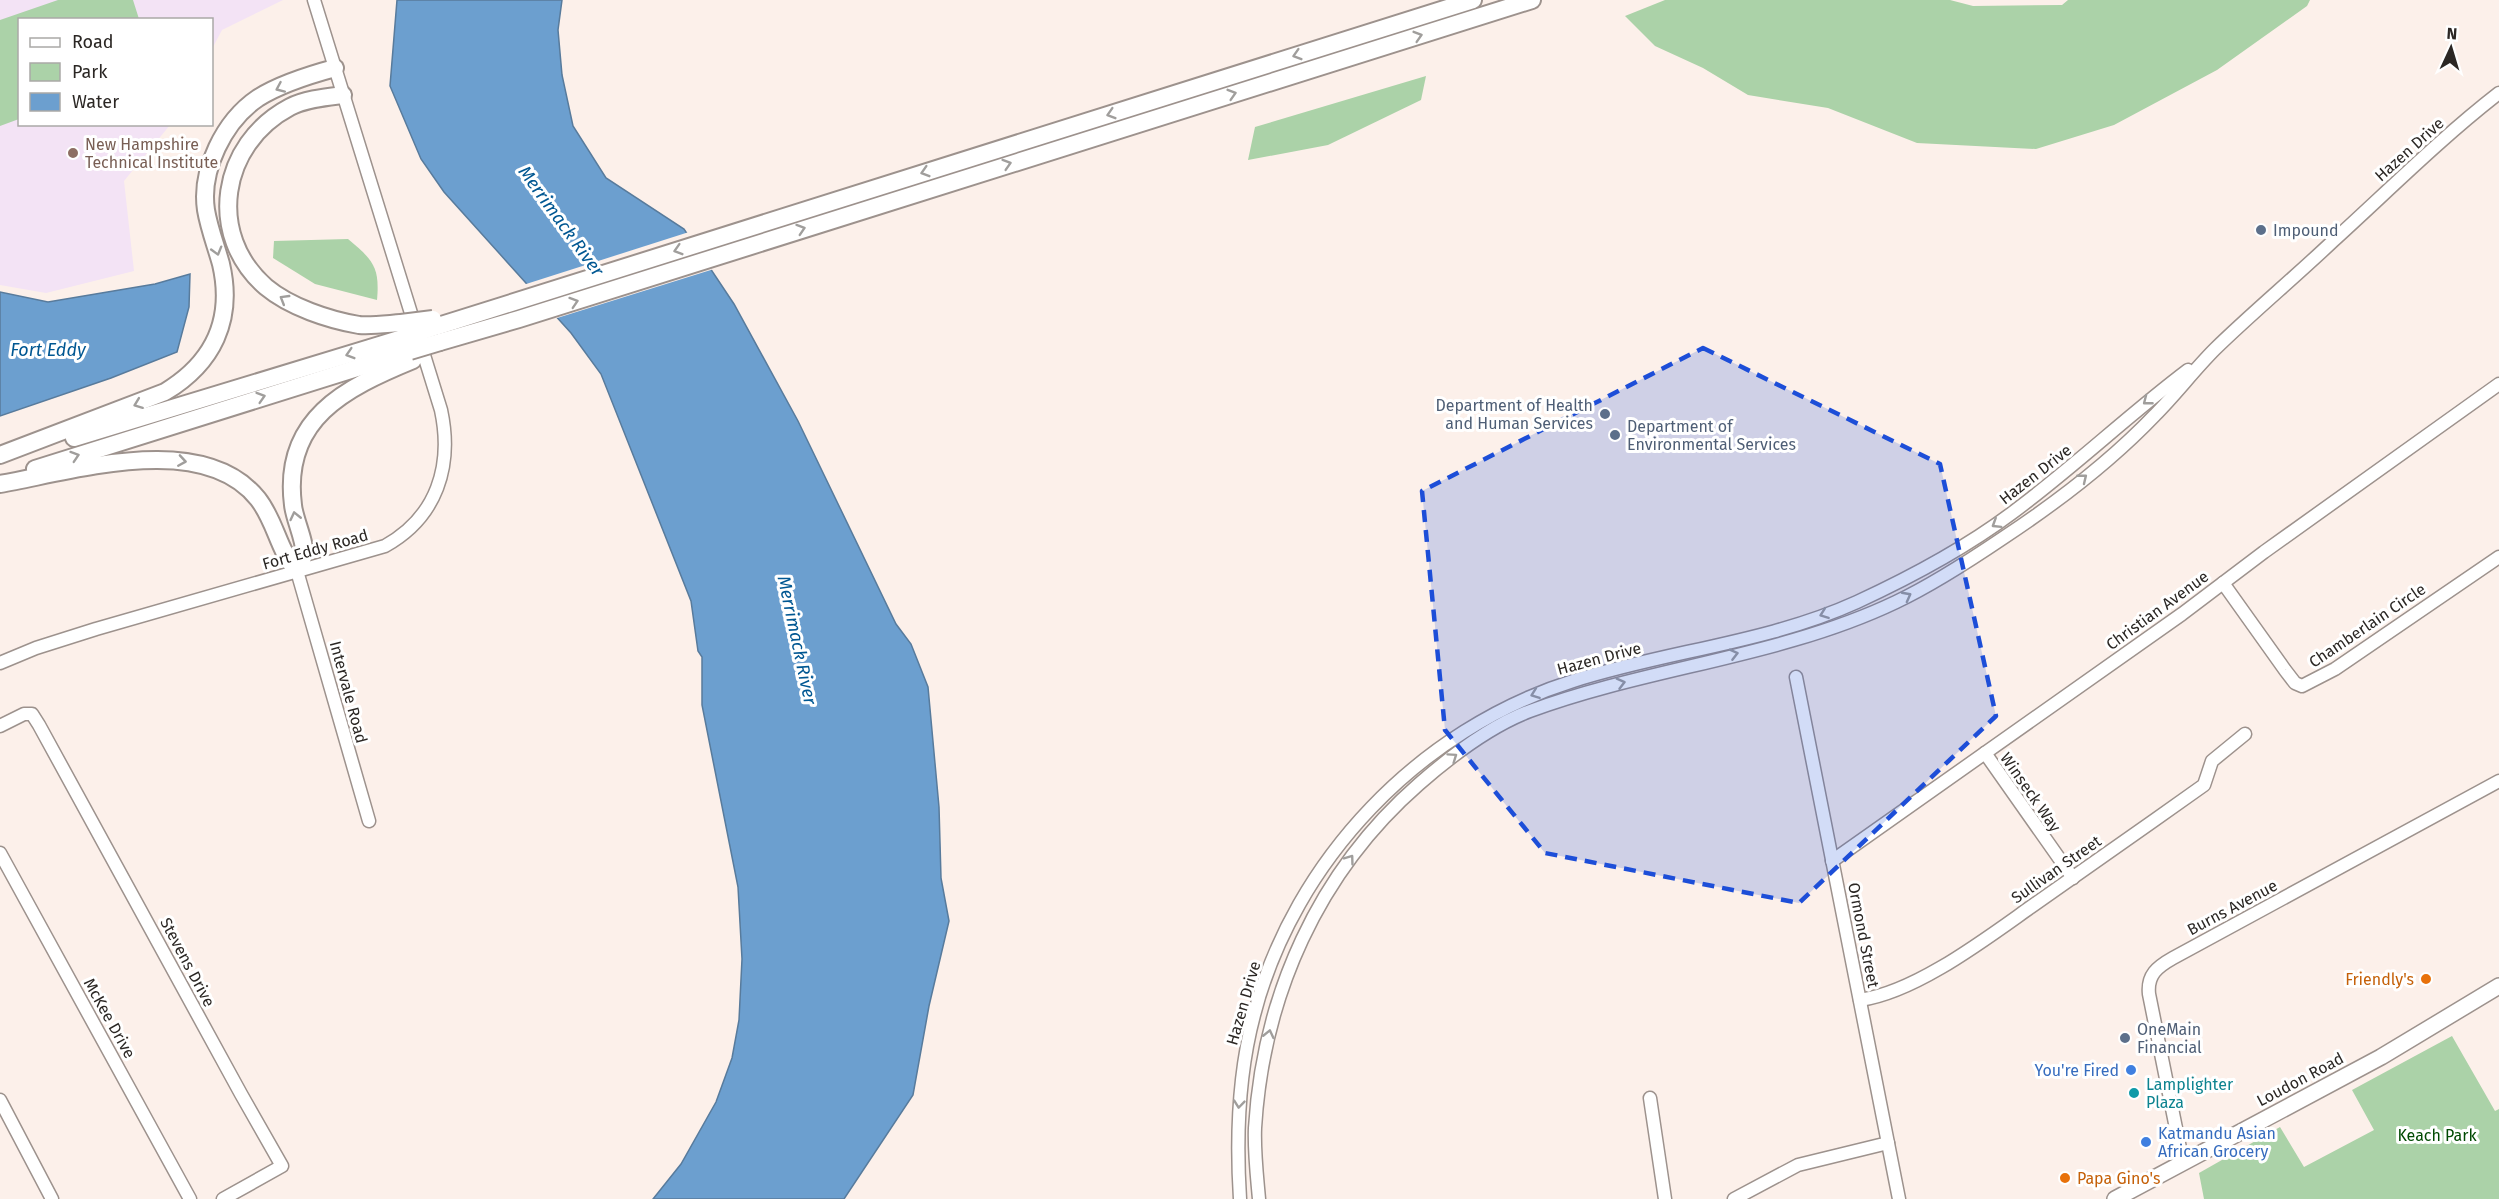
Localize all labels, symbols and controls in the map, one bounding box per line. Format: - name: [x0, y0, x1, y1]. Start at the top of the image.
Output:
- legend: [18, 18, 213, 126]
- north arrow: [2421, 18, 2481, 78]
- text: N: [2446, 24, 2458, 43]
- text: Road: [72, 31, 114, 53]
- one-way arrow: [1412, 31, 1423, 43]
- one-way arrow: [1292, 48, 1303, 60]
- text: Park: [72, 61, 108, 83]
- one-way arrow: [275, 81, 286, 93]
- one-way arrow: [1226, 89, 1237, 101]
- text: Water: [72, 91, 119, 113]
- one-way arrow: [1106, 107, 1117, 119]
- street label: Hazen Drive: [2371, 113, 2448, 185]
- place label: New Hampshire Technical Institute: [85, 135, 218, 172]
- marker: New Hampshire Technical Institute: [66, 146, 80, 160]
- one-way arrow: [1001, 159, 1012, 171]
- water label: Merrimack River: [514, 162, 609, 281]
- one-way arrow: [920, 165, 931, 177]
- place label: Impound: [2273, 221, 2339, 240]
- marker: Impound: [2254, 223, 2268, 237]
- one-way arrow: [795, 224, 806, 236]
- one-way arrow: [673, 243, 684, 255]
- one-way arrow: [210, 245, 222, 256]
- one-way arrow: [280, 294, 290, 306]
- one-way arrow: [568, 296, 579, 309]
- water label: Fort Eddy: [10, 339, 87, 361]
- one-way arrow: [345, 347, 356, 359]
- one-way arrow: [255, 392, 266, 405]
- one-way arrow: [2143, 394, 2154, 405]
- one-way arrow: [133, 396, 143, 409]
- place label: Department of Health and Human Services: [1435, 396, 1593, 433]
- marker: Department of Health and Human Services: [1598, 407, 1612, 421]
- place label: Department of Environmental Services: [1627, 417, 1796, 454]
- marker: Department of Environmental Services: [1608, 428, 1622, 442]
- street label: Hazen Drive: [1995, 440, 2075, 508]
- one-way arrow: [69, 451, 80, 463]
- one-way arrow: [178, 455, 187, 467]
- one-way arrow: [2076, 475, 2087, 486]
- one-way arrow: [290, 511, 303, 521]
- one-way arrow: [1992, 517, 2003, 528]
- street label: Fort Eddy Road: [260, 525, 370, 574]
- street label: Christian Avenue: [2102, 567, 2212, 654]
- water label: Merrimack River: [773, 574, 822, 707]
- street label: Chamberlain Circle: [2305, 579, 2429, 671]
- one-way arrow: [1901, 592, 1911, 603]
- one-way arrow: [1819, 607, 1830, 620]
- street label: Hazen Drive: [1555, 638, 1643, 679]
- street label: Intervale Road: [326, 639, 371, 745]
- one-way arrow: [1729, 649, 1739, 662]
- one-way arrow: [1616, 678, 1626, 690]
- one-way arrow: [1530, 687, 1541, 700]
- street label: Winseck Way: [1996, 749, 2065, 836]
- one-way arrow: [1446, 753, 1457, 764]
- street label: Sullivan Street: [2008, 831, 2105, 907]
- one-way arrow: [1343, 854, 1354, 865]
- street label: Burns Avenue: [2184, 876, 2281, 939]
- street label: Ormond Street: [1844, 881, 1883, 990]
- street label: Stevens Drive: [156, 914, 219, 1010]
- street label: Hazen Drive: [1222, 959, 1265, 1047]
- place label: Friendly's: [2345, 970, 2414, 989]
- marker: Friendly's: [2419, 972, 2433, 986]
- street label: McKee Drive: [80, 975, 139, 1062]
- place label: OneMain Financial: [2137, 1020, 2202, 1057]
- one-way arrow: [1262, 1029, 1275, 1039]
- marker: OneMain Financial: [2118, 1031, 2132, 1045]
- street label: Loudon Road: [2254, 1049, 2347, 1110]
- place label: You're Fired: [2035, 1061, 2119, 1080]
- marker: You're Fired: [2124, 1063, 2138, 1077]
- place label: Lamplighter Plaza: [2146, 1075, 2234, 1112]
- marker: Lamplighter Plaza: [2127, 1086, 2141, 1100]
- one-way arrow: [1233, 1100, 1246, 1109]
- place label: Katmandu Asian African Grocery: [2158, 1124, 2276, 1161]
- park label: Keach Park: [2397, 1126, 2477, 1145]
- marker: Katmandu Asian African Grocery: [2139, 1135, 2153, 1149]
- place label: Papa Gino's: [2077, 1169, 2160, 1188]
- marker: Papa Gino's: [2058, 1171, 2072, 1185]

